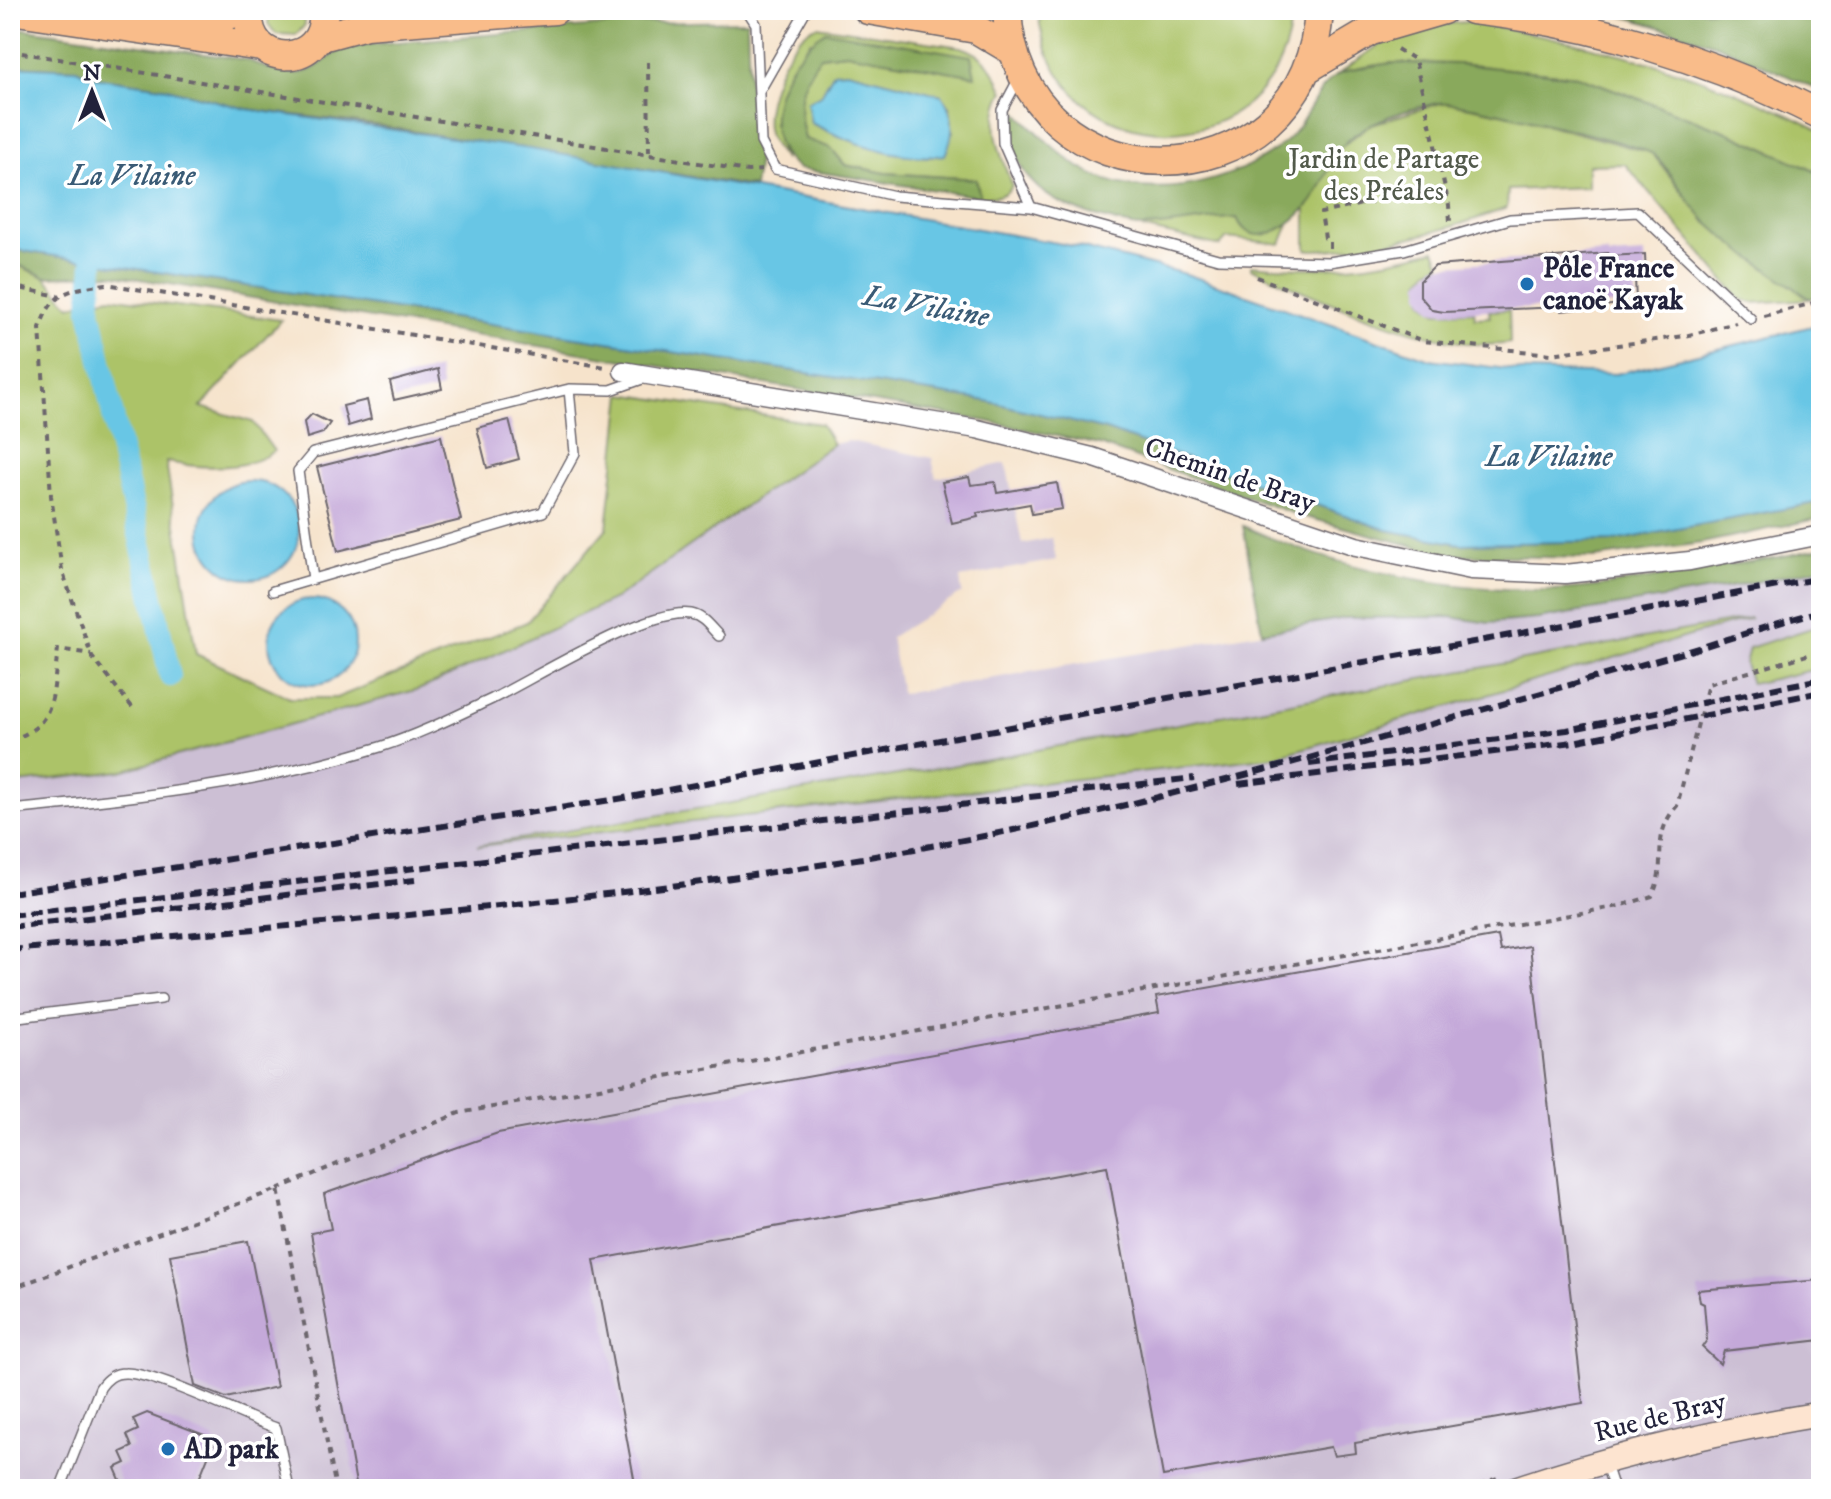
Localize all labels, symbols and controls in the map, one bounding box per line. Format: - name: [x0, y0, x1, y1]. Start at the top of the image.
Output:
- north arrow: [52, 52, 132, 132]
- text: N: [83, 60, 101, 87]
- park label: Jardin de Partage des Préales: [1286, 142, 1479, 209]
- water label: La Vilaine: [67, 158, 196, 195]
- place label: Pôle France canoë Kayak: [1543, 251, 1684, 318]
- marker: Pôle France canoë Kayak: [1518, 275, 1536, 293]
- water label: La Vilaine: [858, 277, 992, 336]
- street label: Chemin de Bray: [1140, 429, 1321, 521]
- water label: La Vilaine: [1484, 439, 1613, 476]
- street label: Rue de Bray: [1591, 1384, 1730, 1450]
- place label: AD park: [183, 1432, 280, 1467]
- marker: AD park: [159, 1440, 177, 1458]

